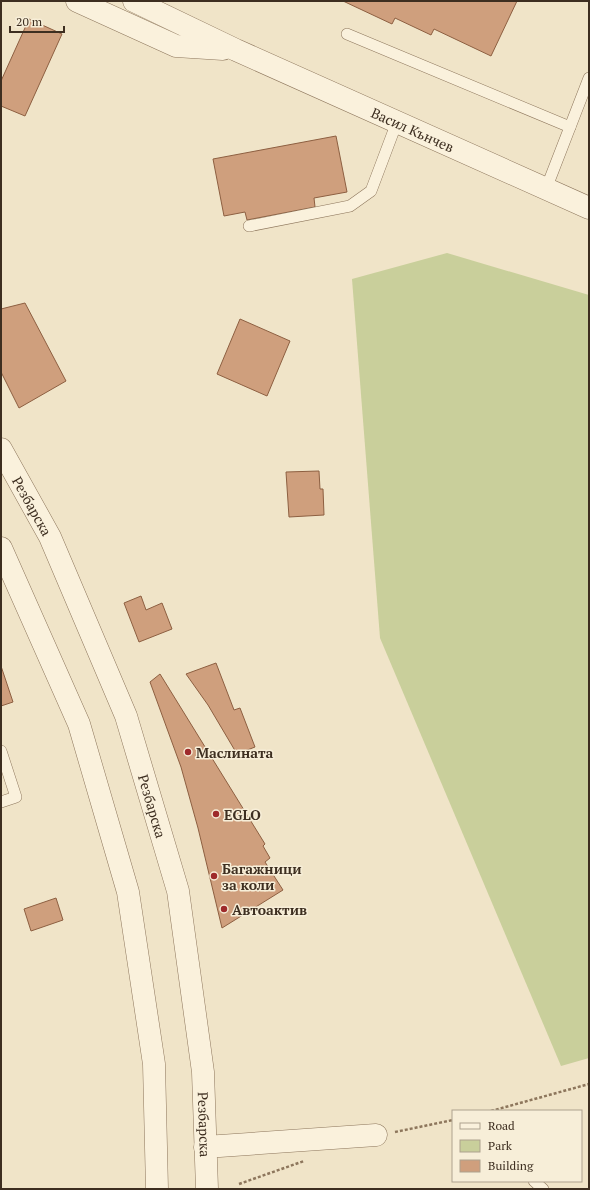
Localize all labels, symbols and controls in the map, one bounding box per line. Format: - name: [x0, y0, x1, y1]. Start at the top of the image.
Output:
- scale bar: [10, 8, 64, 34]
- text: 20 m: [16, 14, 43, 29]
- street label: Васил Кънчев: [368, 102, 457, 156]
- street label: Резбарска: [8, 473, 57, 539]
- place label: Маслината: [196, 743, 274, 762]
- marker: Маслината: [183, 747, 193, 757]
- street label: Резбарска: [134, 772, 171, 840]
- place label: EGLO: [224, 805, 261, 824]
- marker: EGLO: [211, 809, 221, 819]
- place label: Багажници за коли: [222, 859, 302, 894]
- marker: Багажници за коли: [209, 871, 219, 881]
- place label: Автоактив: [232, 900, 307, 919]
- marker: Автоактив: [219, 904, 229, 914]
- street label: Резбарска: [194, 1091, 215, 1158]
- legend: [452, 1110, 582, 1182]
- text: Road: [488, 1118, 515, 1133]
- text: Park: [488, 1138, 513, 1153]
- text: Building: [488, 1158, 534, 1173]

